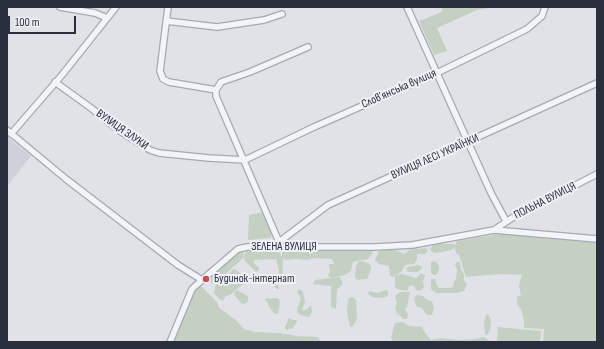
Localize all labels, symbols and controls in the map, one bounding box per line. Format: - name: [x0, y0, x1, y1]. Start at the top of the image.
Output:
- scale bar: [10, 8, 78, 34]
- text: 100 m: [15, 15, 40, 30]
- street label: Словʼянська вулиця: [359, 66, 439, 112]
- street label: ВУЛИЦЯ ЗЛУКИ: [93, 107, 151, 153]
- street label: ВУЛИЦЯ ЛЕСІ УКРАЇНКИ: [389, 131, 481, 183]
- street label: ПОЛЬНА ВУЛИЦЯ: [512, 179, 578, 223]
- street label: ЗЕЛЕНА ВУЛИЦЯ: [251, 240, 317, 254]
- place label: Будинок-інтернат: [214, 272, 295, 286]
- marker: Будинок-інтернат: [201, 274, 211, 284]

